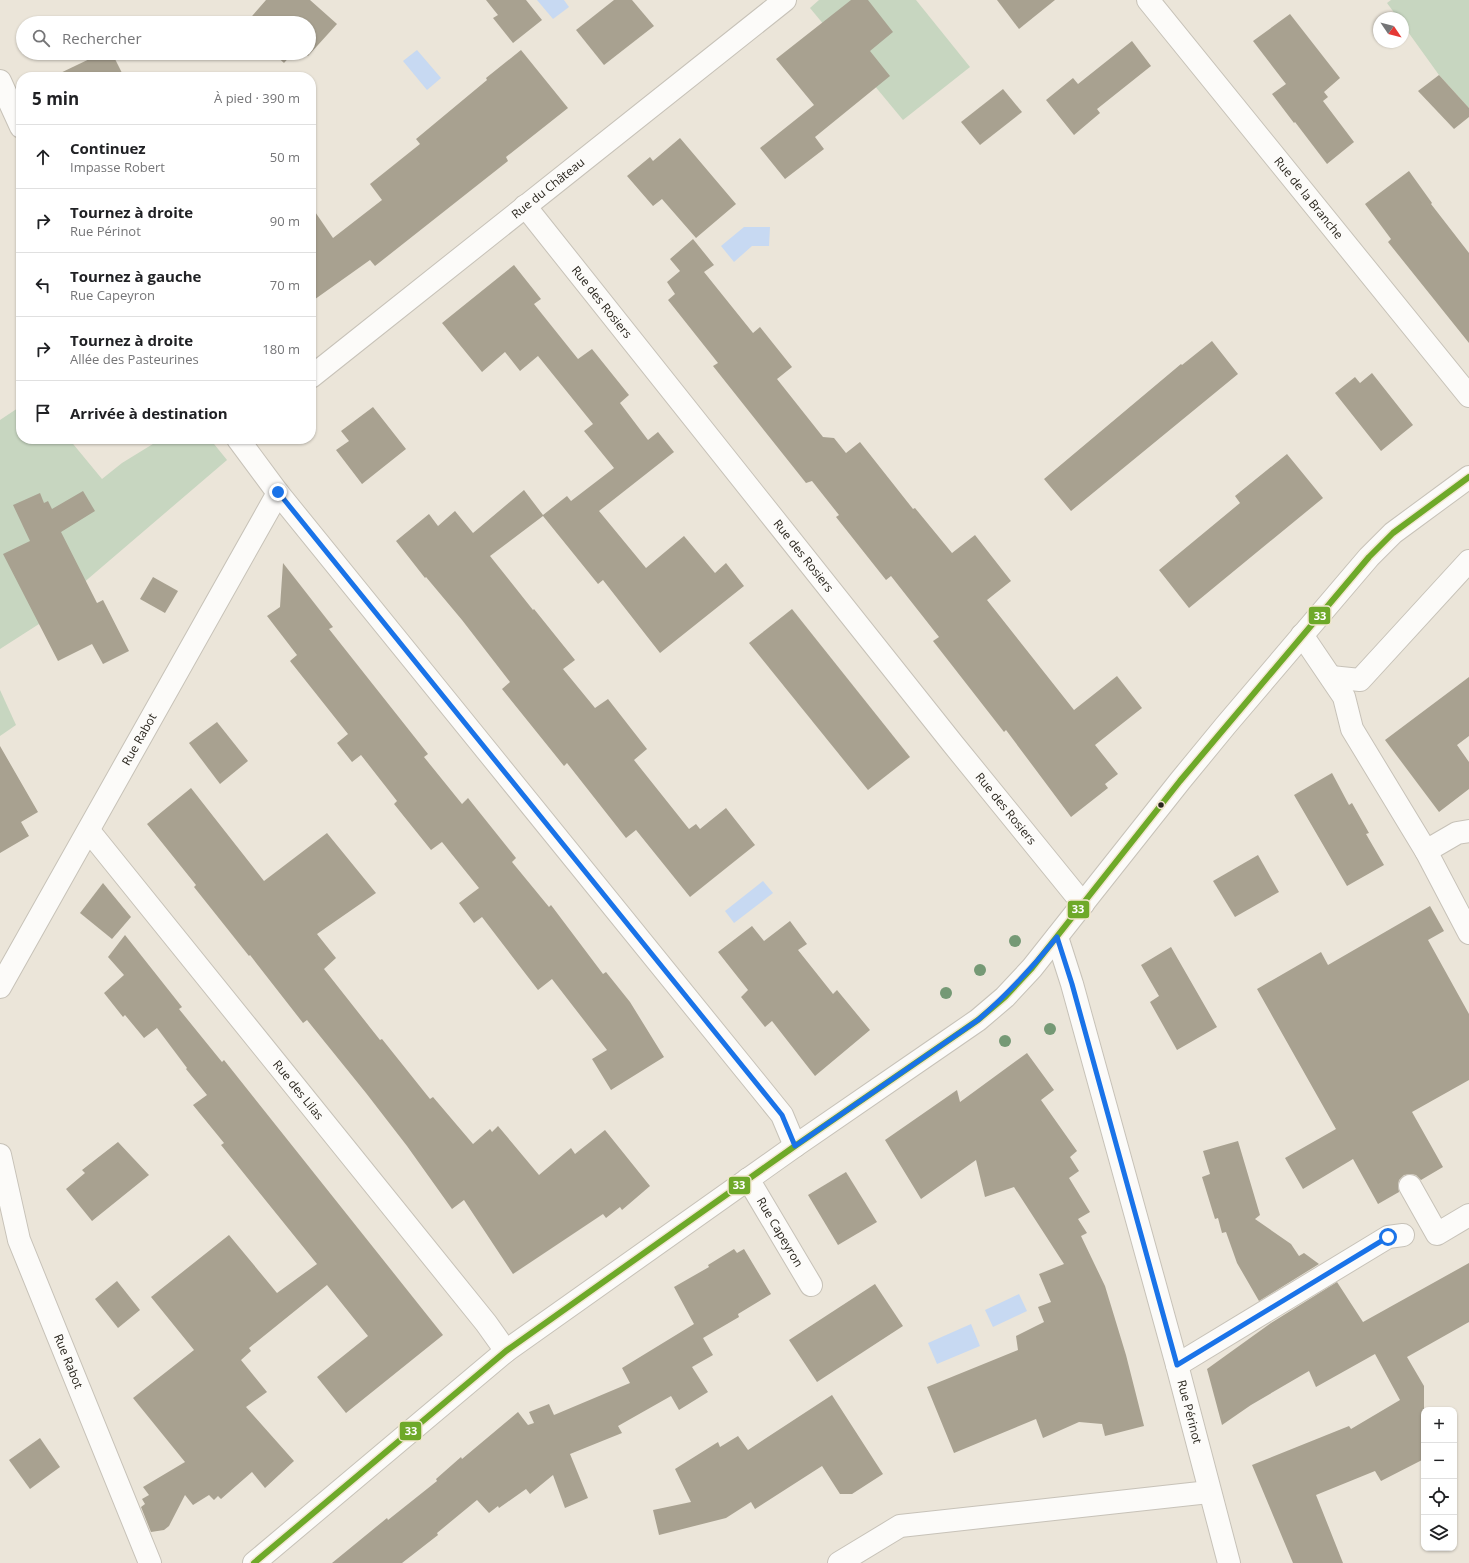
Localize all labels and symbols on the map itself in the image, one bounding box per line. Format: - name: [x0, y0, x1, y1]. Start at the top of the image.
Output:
- north arrow: [1373, 12, 1409, 48]
- street label: Rue de la Branche: [1270, 153, 1348, 243]
- street label: Rue du Château: [508, 154, 588, 222]
- street label: Rue des Rosiers: [568, 262, 636, 342]
- route end: [269, 483, 287, 501]
- street label: Rue des Rosiers: [770, 516, 838, 596]
- line badge: 33: [1308, 606, 1331, 625]
- text: 33: [1314, 608, 1326, 623]
- street label: Rue Rabot: [117, 710, 160, 769]
- street label: Rue des Rosiers: [972, 769, 1041, 848]
- unlabelled marker: [1156, 800, 1166, 810]
- line badge: 33: [1067, 900, 1090, 919]
- text: 33: [1072, 901, 1084, 916]
- street label: Rue des Lilas: [269, 1056, 328, 1124]
- line badge: 33: [728, 1176, 751, 1195]
- text: 33: [733, 1177, 745, 1192]
- street label: Rue Capeyron: [753, 1194, 807, 1270]
- route start: [1379, 1228, 1397, 1246]
- street label: Rue Rabot: [50, 1331, 87, 1391]
- street label: Rue Périnot: [1173, 1378, 1206, 1446]
- line badge: 33: [399, 1421, 422, 1441]
- text: 33: [405, 1423, 417, 1438]

